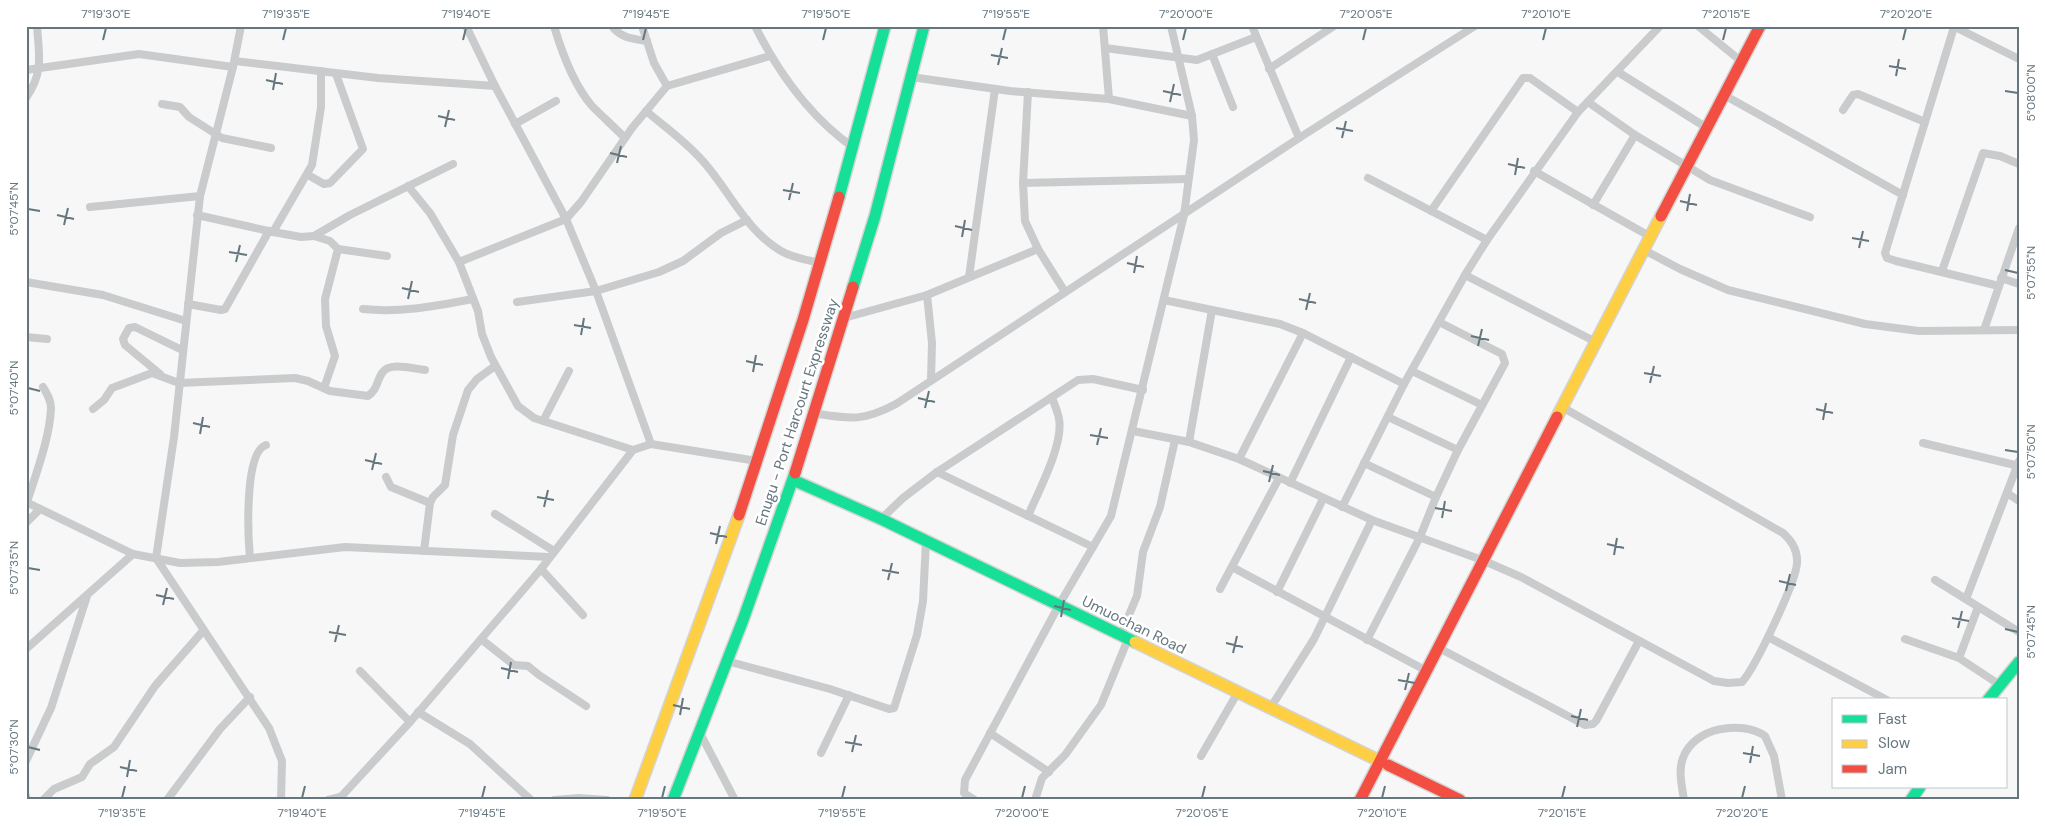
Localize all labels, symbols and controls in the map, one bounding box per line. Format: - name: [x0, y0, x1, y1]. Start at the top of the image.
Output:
- text: 7°19'30"E: [81, 6, 131, 22]
- text: 7°19'35"E: [262, 6, 310, 22]
- text: 7°19'40"E: [442, 6, 491, 22]
- text: 7°19'45"E: [622, 6, 670, 22]
- text: 7°19'50"E: [801, 6, 851, 22]
- text: 7°19'55"E: [982, 6, 1030, 22]
- text: 7°20'00"E: [1159, 6, 1213, 22]
- text: 7°20'05"E: [1339, 6, 1393, 22]
- text: 7°20'10"E: [1521, 6, 1571, 22]
- text: 7°20'15"E: [1702, 6, 1750, 22]
- text: 7°20'20"E: [1880, 6, 1933, 22]
- text: 5°08'00"N: [2023, 64, 2039, 122]
- text: 5°07'45"N: [6, 182, 22, 236]
- text: 5°07'55"N: [2023, 246, 2039, 300]
- street label: Enugu - Port Harcourt Expressway: [751, 295, 843, 528]
- text: 5°07'40"N: [6, 361, 22, 415]
- text: 5°07'50"N: [2023, 424, 2039, 480]
- text: 5°07'35"N: [6, 541, 22, 595]
- street label: Umuochan Road: [1079, 591, 1189, 659]
- text: 5°07'45"N: [2023, 605, 2039, 659]
- legend: [1832, 698, 2008, 788]
- text: Fast: [1878, 709, 1907, 729]
- text: 5°07'30"N: [6, 719, 22, 775]
- text: Slow: [1878, 733, 1911, 753]
- text: Jam: [1878, 759, 1907, 779]
- text: 7°19'35"E: [98, 805, 146, 821]
- text: 7°19'40"E: [278, 805, 327, 821]
- text: 7°19'45"E: [458, 805, 506, 821]
- text: 7°19'50"E: [637, 805, 687, 821]
- text: 7°19'55"E: [818, 805, 866, 821]
- text: 7°20'00"E: [995, 805, 1049, 821]
- text: 7°20'05"E: [1175, 805, 1229, 821]
- text: 7°20'10"E: [1357, 805, 1407, 821]
- text: 7°20'15"E: [1538, 805, 1586, 821]
- text: 7°20'20"E: [1716, 805, 1769, 821]

